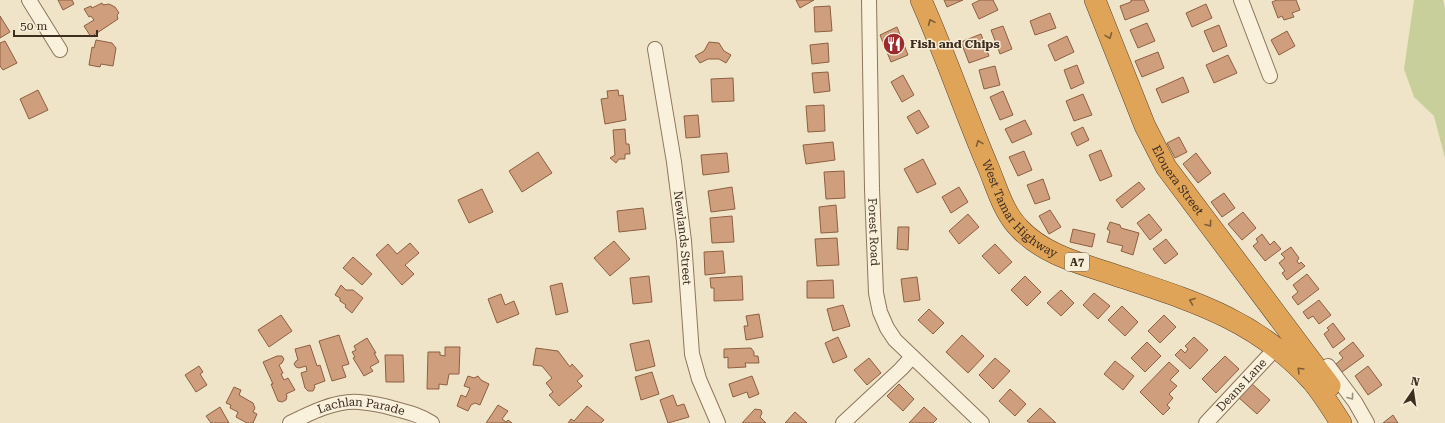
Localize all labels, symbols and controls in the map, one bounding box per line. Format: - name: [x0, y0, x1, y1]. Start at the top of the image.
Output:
- scale bar: [14, 12, 97, 38]
- text: 50 m: [20, 19, 47, 33]
- one-way arrow: [928, 19, 936, 27]
- restaurant icon: Fish and Chips: [881, 31, 907, 57]
- one-way arrow: [1105, 33, 1113, 40]
- place label: Fish and Chips: [910, 37, 1000, 51]
- one-way arrow: [975, 140, 983, 147]
- street label: Elouera Street: [1149, 143, 1207, 218]
- street label: West Tamar Highway: [979, 158, 1061, 261]
- street label: Newlands Street: [671, 190, 694, 286]
- street label: Forest Road: [865, 198, 882, 267]
- one-way arrow: [1204, 220, 1211, 227]
- road number: A7: [1065, 253, 1089, 271]
- one-way arrow: [1188, 298, 1195, 306]
- street label: Deans Lane: [1213, 355, 1270, 414]
- one-way arrow: [1297, 367, 1305, 375]
- north arrow: [1393, 371, 1433, 411]
- text: N: [1410, 374, 1421, 389]
- one-way arrow: [1346, 393, 1354, 400]
- street label: Lachlan Parade: [315, 395, 407, 418]

